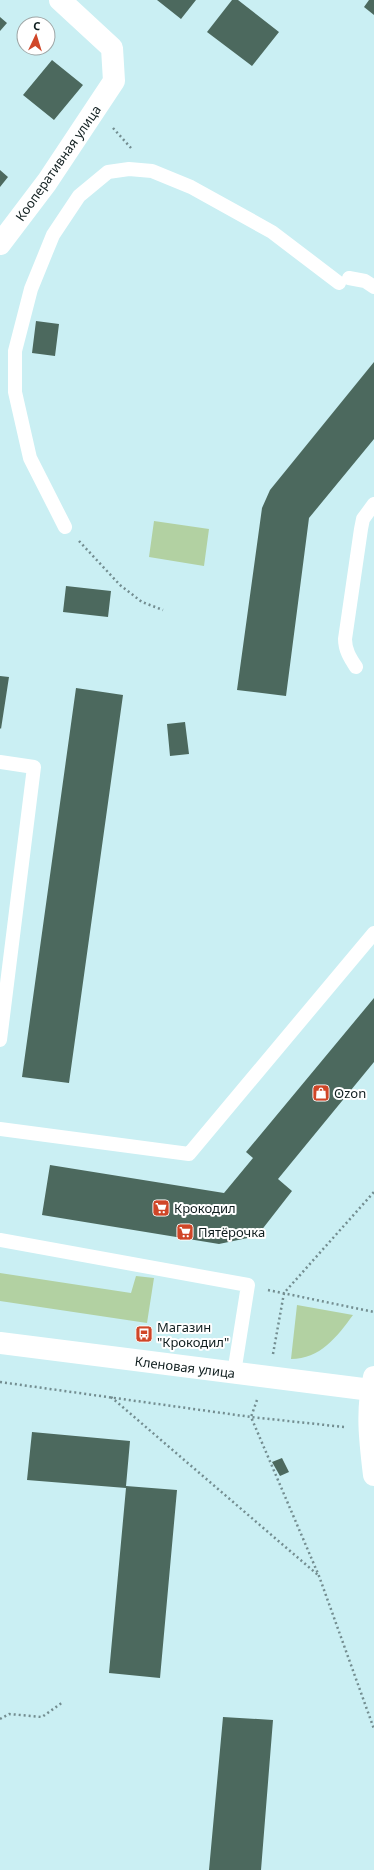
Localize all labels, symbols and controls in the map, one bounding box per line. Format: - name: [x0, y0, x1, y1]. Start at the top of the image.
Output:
- north arrow: [16, 16, 56, 56]
- text: С: [33, 18, 41, 33]
- street label: Кооперативная улица: [11, 101, 105, 225]
- shop icon: Ozon: [311, 1083, 331, 1103]
- place label: Ozon: [334, 1084, 366, 1102]
- supermarket icon: Крокодил: [151, 1198, 171, 1218]
- place label: Крокодил: [174, 1199, 236, 1217]
- supermarket icon: Пятёрочка: [175, 1222, 195, 1242]
- place label: Пятёрочка: [198, 1223, 265, 1241]
- place label: Магазин "Крокодил": [157, 1318, 229, 1351]
- bus stop icon: Магазин "Крокодил": [134, 1324, 154, 1344]
- street label: Кленовая улица: [134, 1352, 236, 1382]

